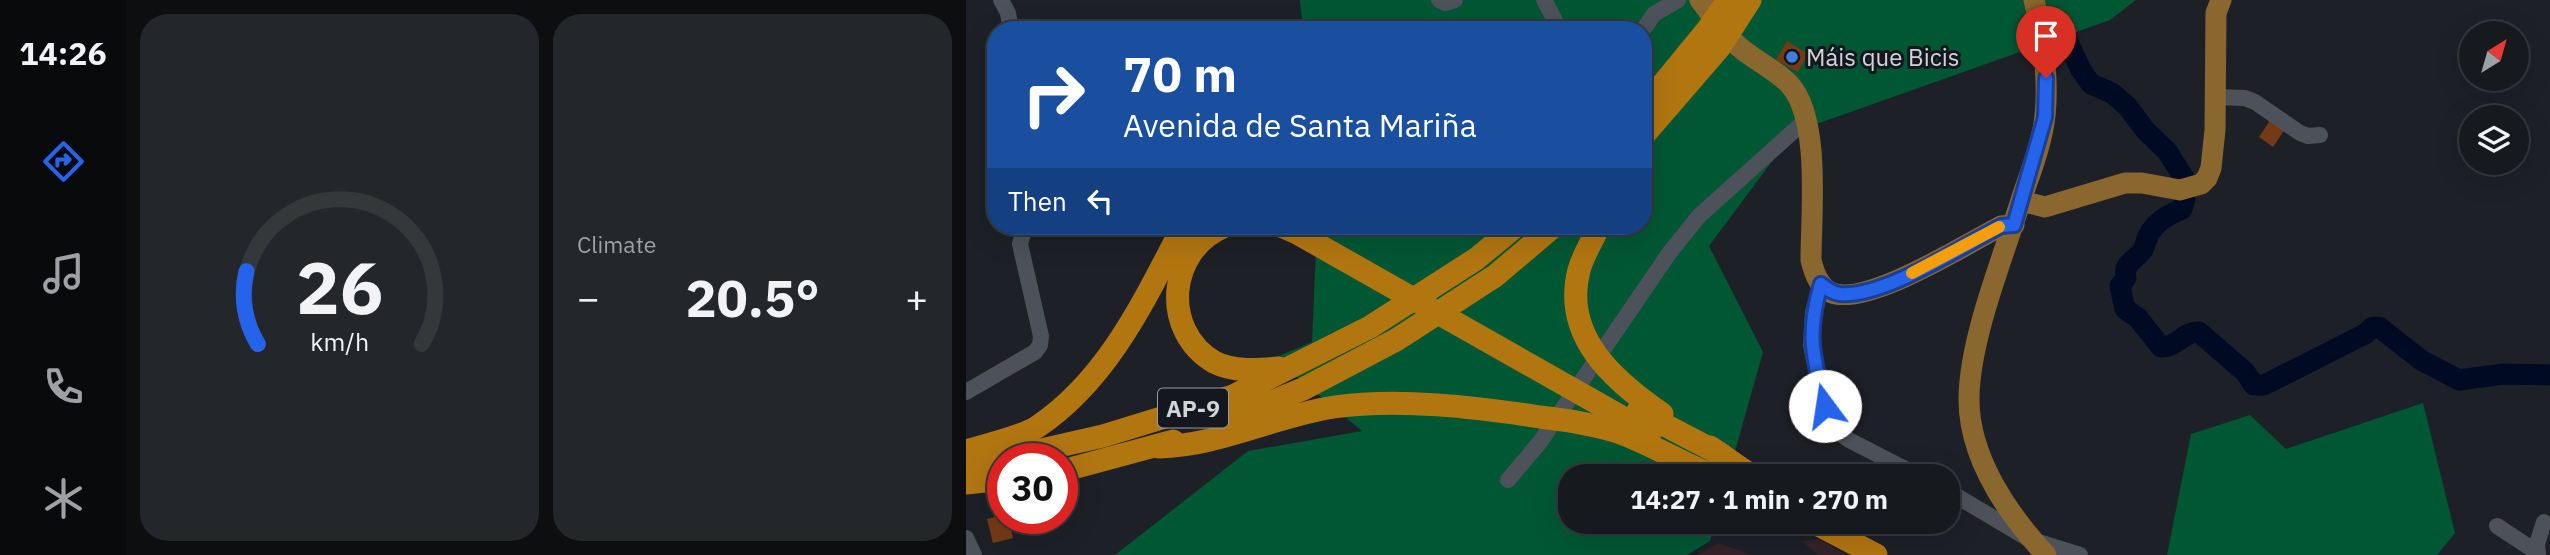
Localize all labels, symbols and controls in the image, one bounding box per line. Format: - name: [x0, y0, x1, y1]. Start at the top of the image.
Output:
- pin: [2016, 6, 2076, 78]
- icon: arrive: [2027, 17, 2065, 55]
- north arrow: [2459, 21, 2529, 91]
- map controls: [2459, 21, 2529, 175]
- text: 14:26: [19, 32, 107, 74]
- place label: Máis que Bicis: [1806, 41, 1959, 73]
- text: 70 m: [1123, 42, 1237, 105]
- icon: right: [1008, 49, 1099, 140]
- marker: Máis que Bicis: [1784, 49, 1800, 65]
- text: Avenida de Santa Mariña: [1123, 104, 1477, 146]
- button: layers: [2459, 105, 2529, 175]
- icon: directions: [39, 137, 88, 186]
- icon: left: [1081, 182, 1119, 220]
- text: Then: [1008, 184, 1067, 218]
- text: Climate: [577, 229, 656, 259]
- text: 26: [296, 239, 383, 334]
- icon: music: [39, 249, 88, 298]
- text: 20.5°: [685, 264, 820, 331]
- text: −: [577, 273, 600, 322]
- text: +: [905, 273, 928, 322]
- text: km/h: [310, 324, 369, 357]
- icon: phone: [39, 362, 88, 411]
- position arrow: [1788, 369, 1862, 443]
- road number: AP-9: [1158, 388, 1228, 428]
- speed limit sign: 30: [987, 443, 1078, 534]
- icon: climate: [39, 474, 88, 523]
- text: 14:27 · 1 min · 270 m: [1630, 482, 1888, 516]

